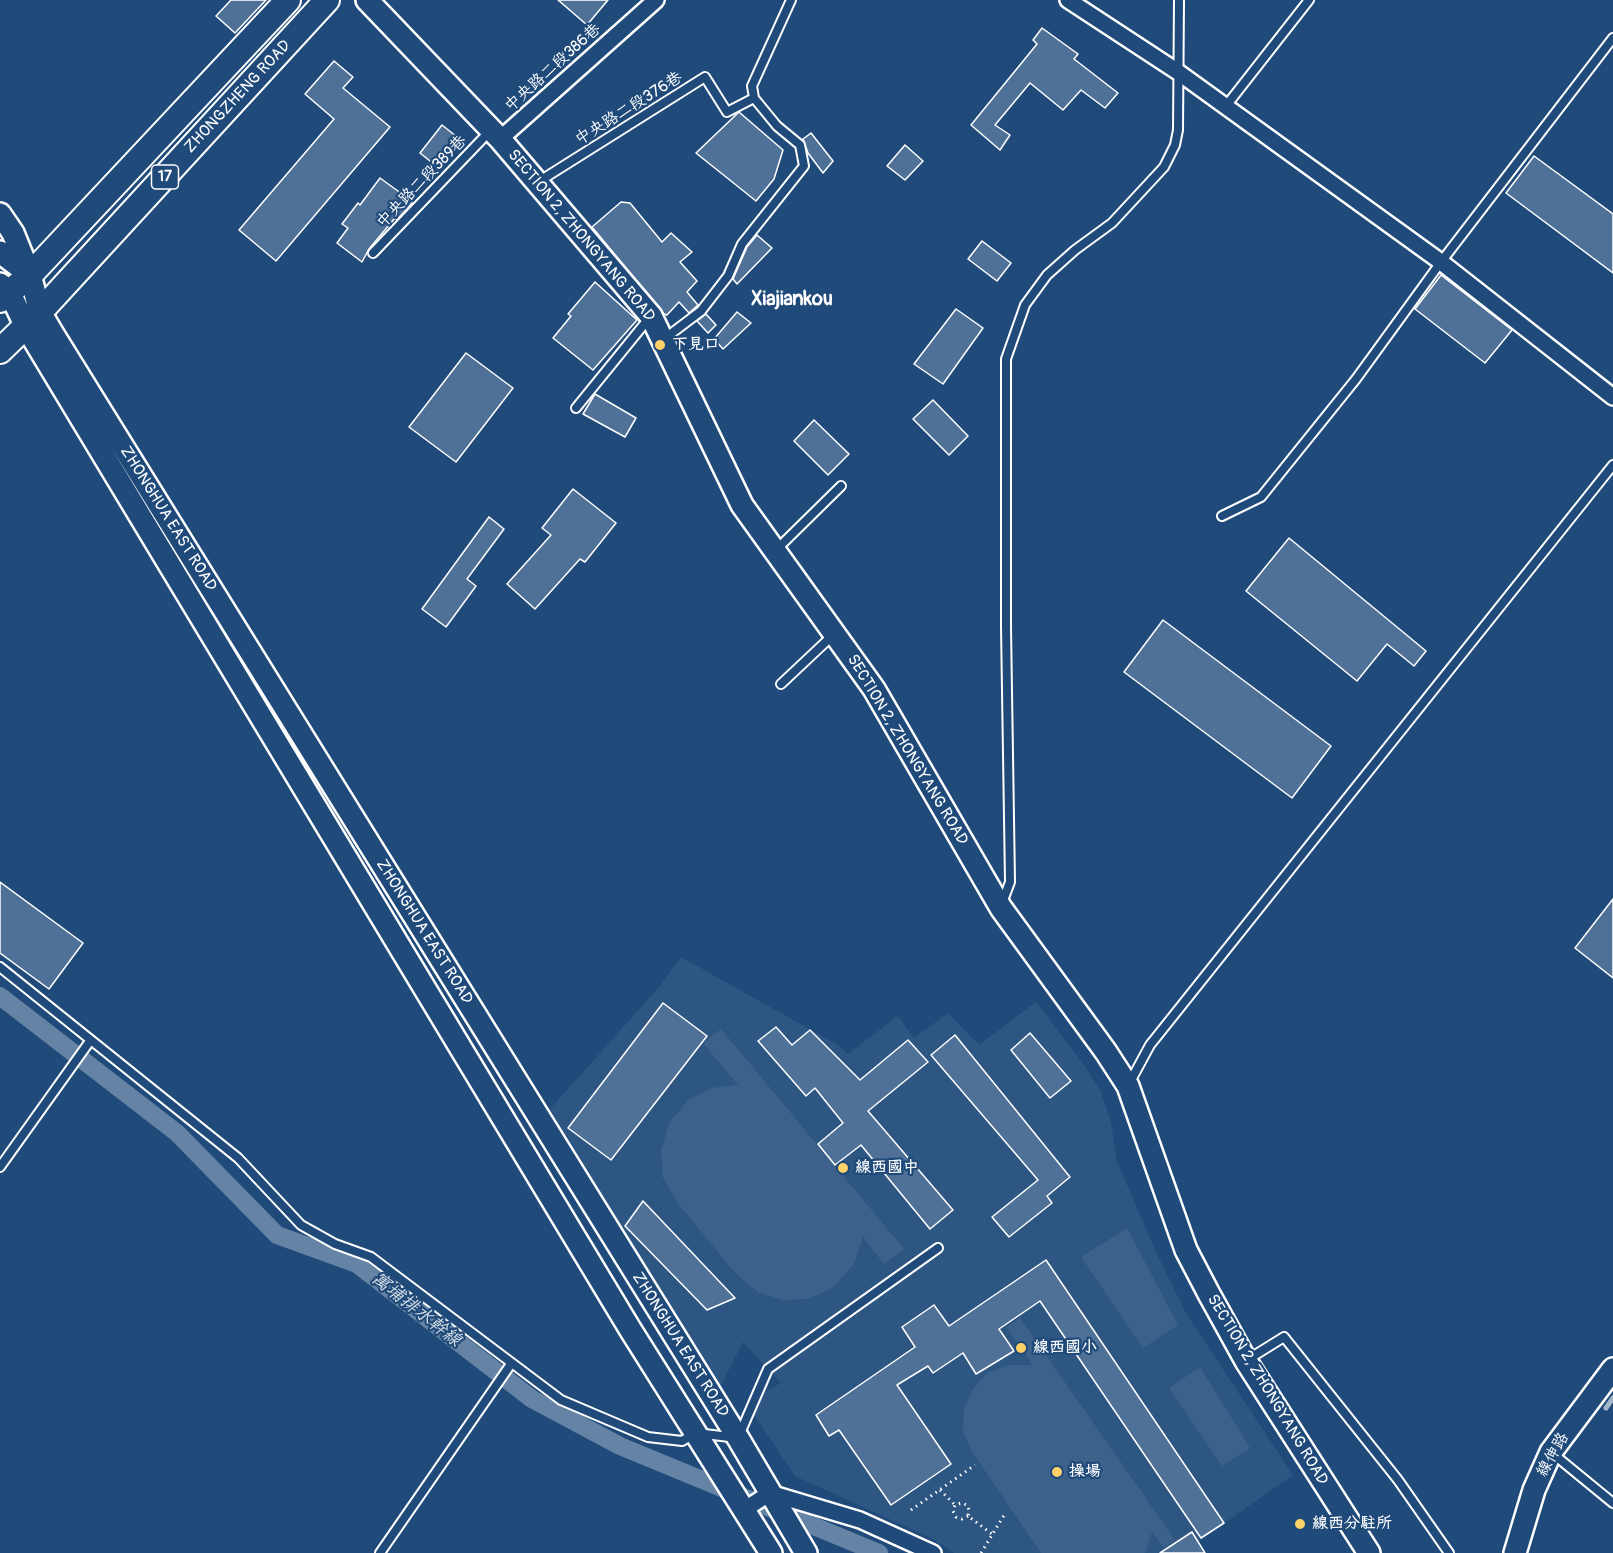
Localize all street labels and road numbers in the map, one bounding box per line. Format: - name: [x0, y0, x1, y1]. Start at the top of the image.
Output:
- street label: 中央路二段386巷: [501, 20, 605, 116]
- street label: ZHONGZHENG ROAD: [181, 37, 295, 157]
- street label: 中央路二段376巷: [572, 68, 686, 150]
- street label: 中央路二段389巷: [373, 132, 471, 232]
- street label: SECTION 2, ZHONGYANG ROAD: [503, 146, 659, 326]
- road number: 17: [152, 165, 178, 189]
- street label: ZHONGHUA EAST ROAD: [116, 443, 220, 595]
- street label: SECTION 2, ZHONGYANG ROAD: [842, 651, 972, 849]
- street label: ZHONGHUA EAST ROAD: [372, 856, 476, 1008]
- street label: ZHONGHUA EAST ROAD: [628, 1269, 732, 1421]
- street label: SECTION 2, ZHONGYANG ROAD: [1202, 1291, 1332, 1489]
- street label: 線伸路: [1533, 1429, 1573, 1481]

